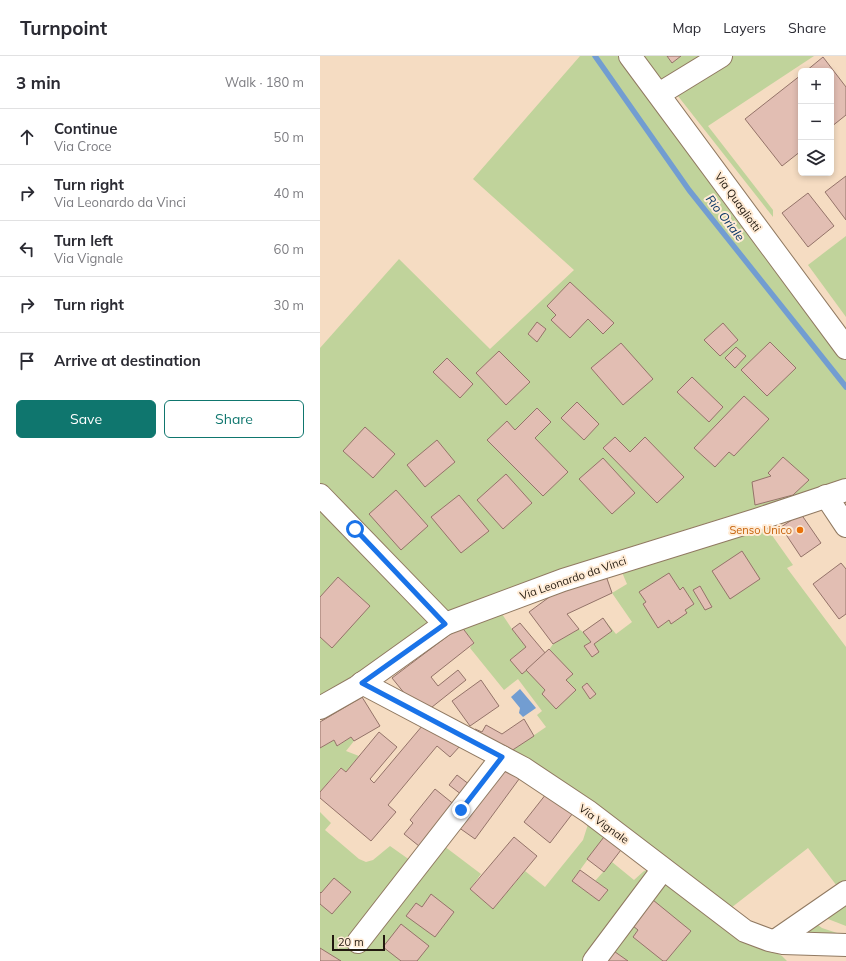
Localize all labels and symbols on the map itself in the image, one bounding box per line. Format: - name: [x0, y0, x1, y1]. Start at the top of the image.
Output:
- street label: Via Quagliotti: [712, 170, 764, 234]
- water label: Rio Oriale: [703, 192, 748, 244]
- route start: [346, 520, 364, 538]
- place label: Senso Unico: [729, 523, 792, 537]
- marker: Senso Unico: [795, 525, 805, 535]
- street label: Via Leonardo da Vinci: [518, 553, 628, 603]
- route end: [452, 801, 470, 819]
- street label: Via Vignale: [576, 801, 632, 847]
- scale bar: [332, 933, 385, 952]

